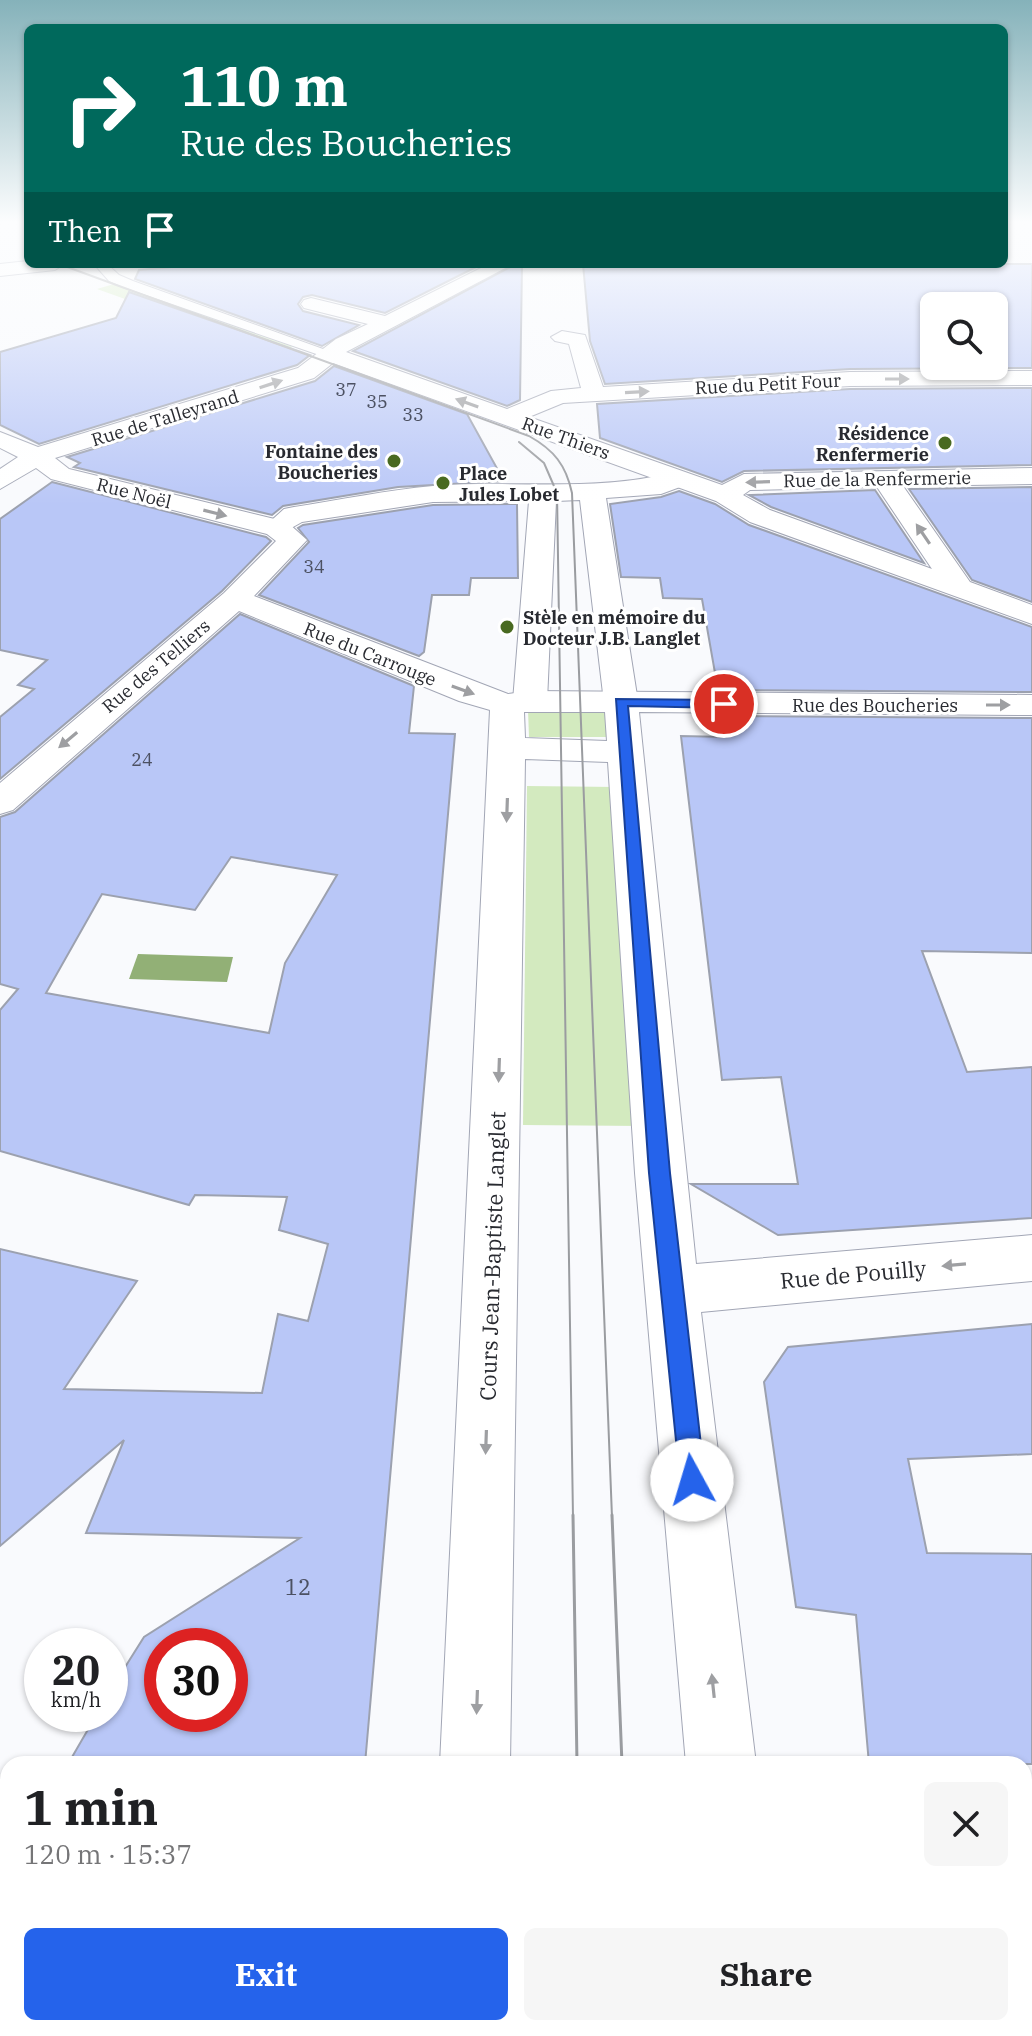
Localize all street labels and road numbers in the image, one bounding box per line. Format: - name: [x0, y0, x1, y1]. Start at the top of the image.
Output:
- street label: Rue du Petit Four: [694, 369, 842, 399]
- street label: Rue de Talleyrand: [89, 385, 241, 451]
- street label: Rue Thiers: [519, 411, 613, 465]
- street label: Rue de la Renfermerie: [783, 466, 971, 492]
- street label: Rue Noël: [94, 473, 174, 513]
- street label: Rue des Telliers: [97, 614, 215, 718]
- street label: Rue du Carrouge: [300, 617, 440, 691]
- street label: Rue des Boucheries: [792, 694, 958, 717]
- street label: Cours Jean-Baptiste Langlet: [472, 1111, 512, 1401]
- street label: Rue de Pouilly: [779, 1253, 928, 1295]

